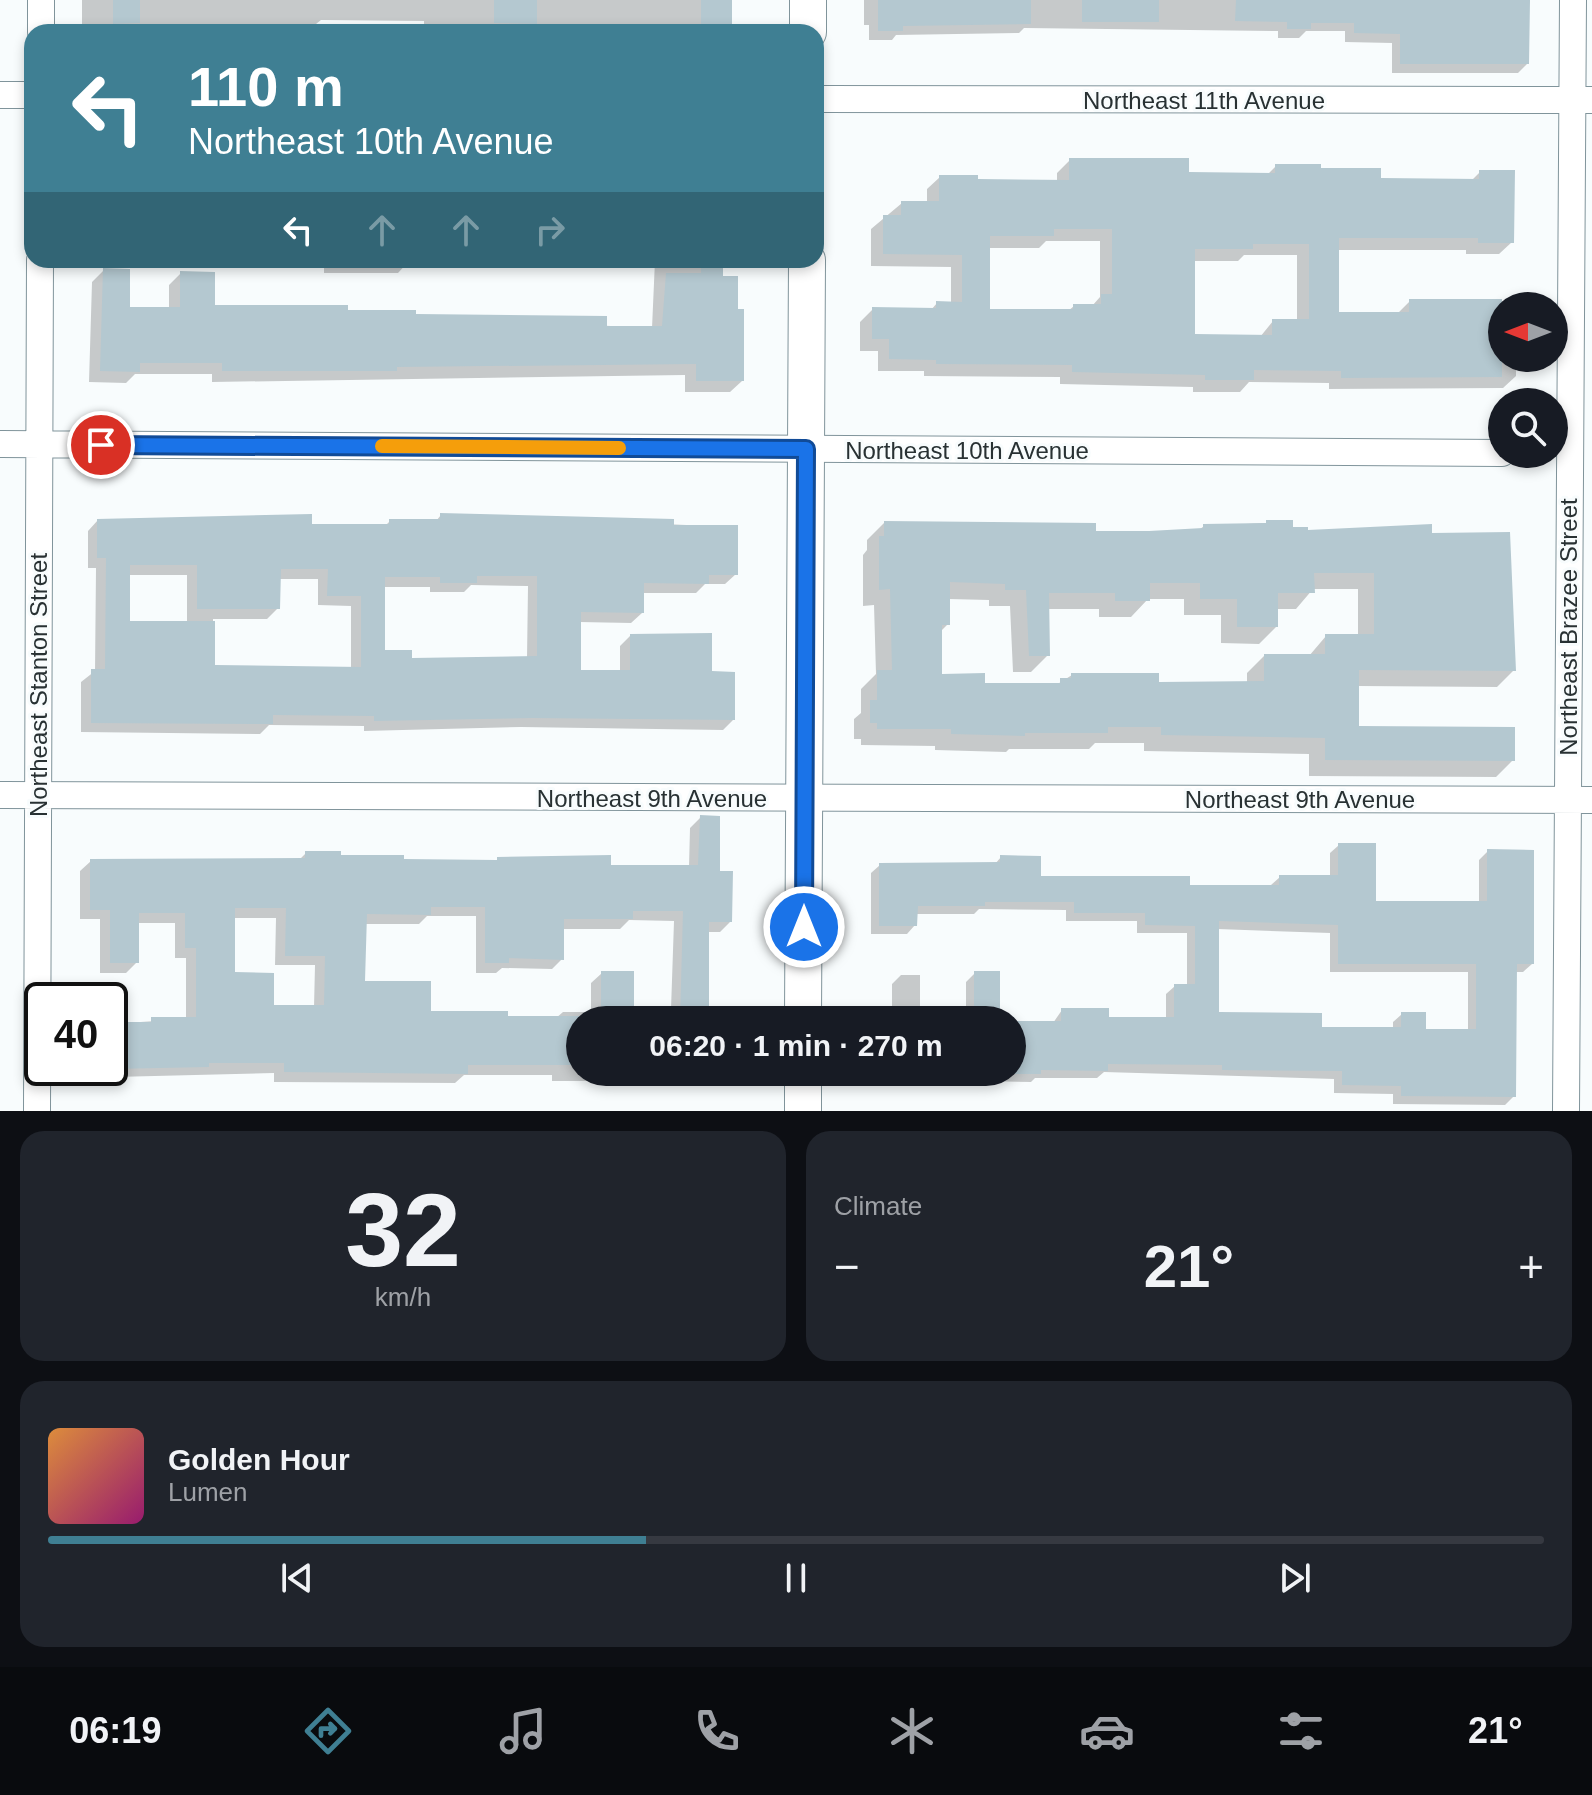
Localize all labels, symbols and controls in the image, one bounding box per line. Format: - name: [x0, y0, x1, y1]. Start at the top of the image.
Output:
- text: 110 m: [188, 55, 344, 118]
- icon: left: [56, 56, 160, 160]
- street label: Northeast 11th Avenue: [1083, 87, 1325, 114]
- text: Northeast 10th Avenue: [188, 121, 554, 162]
- icon: left: [276, 208, 320, 252]
- icon: ahead: [360, 208, 404, 252]
- icon: ahead: [444, 208, 488, 252]
- icon: right: [528, 208, 572, 252]
- north arrow: [1488, 292, 1568, 372]
- map controls: [1488, 292, 1568, 468]
- button: search: [1488, 388, 1568, 468]
- pin: [67, 411, 135, 479]
- icon: arrive: [79, 423, 123, 467]
- street label: Northeast 10th Avenue: [845, 437, 1089, 464]
- street label: Northeast Brazee Street: [1555, 498, 1582, 756]
- street label: Northeast Stanton Street: [25, 553, 52, 817]
- street label: Northeast 9th Avenue: [537, 785, 767, 812]
- street label: Northeast 9th Avenue: [1185, 786, 1415, 813]
- position arrow: [762, 885, 846, 969]
- speed limit sign: 40: [24, 982, 128, 1086]
- text: 06:20 · 1 min · 270 m: [649, 1029, 943, 1062]
- text: 32: [345, 1172, 461, 1288]
- text: Climate: [834, 1191, 922, 1221]
- text: 21°: [1144, 1233, 1234, 1300]
- text: −: [834, 1242, 860, 1291]
- text: +: [1518, 1242, 1544, 1291]
- text: km/h: [375, 1282, 431, 1312]
- text: Golden Hour: [168, 1443, 350, 1476]
- text: Lumen: [168, 1477, 248, 1507]
- icon: previous: [275, 1556, 319, 1600]
- icon: pause: [774, 1556, 818, 1600]
- icon: next: [1273, 1556, 1317, 1600]
- icon: directions: [300, 1703, 356, 1759]
- icon: music: [495, 1703, 551, 1759]
- icon: phone: [689, 1703, 745, 1759]
- icon: climate: [884, 1703, 940, 1759]
- icon: car: [1079, 1703, 1135, 1759]
- icon: filters: [1273, 1703, 1329, 1759]
- text: 06:19: [69, 1710, 161, 1751]
- text: 21°: [1468, 1710, 1523, 1751]

